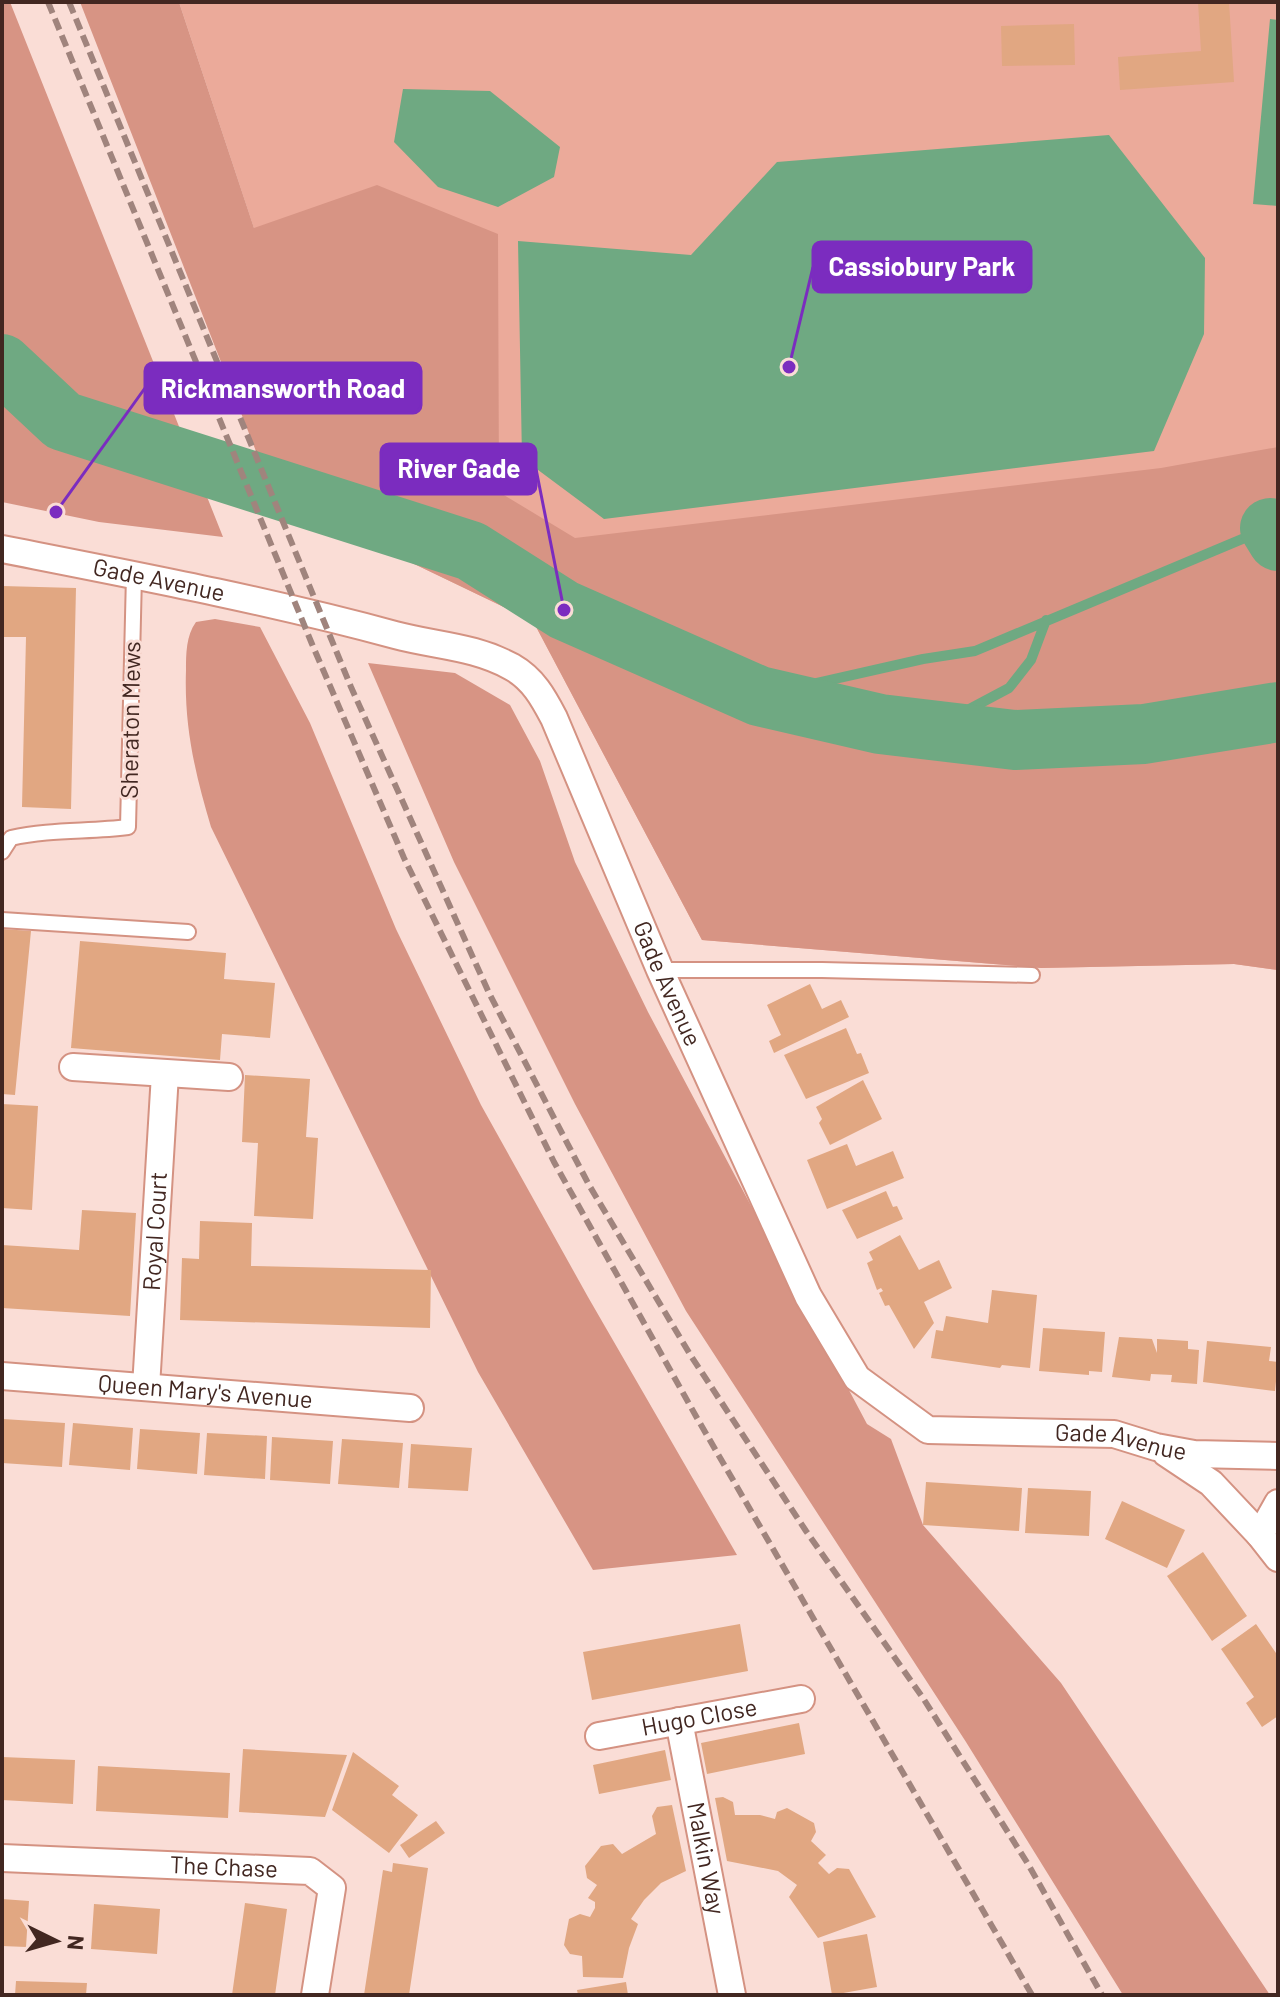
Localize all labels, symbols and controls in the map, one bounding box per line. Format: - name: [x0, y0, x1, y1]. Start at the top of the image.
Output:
- callout: Cassiobury Park: [813, 242, 1031, 292]
- text: Cassiobury Park: [829, 250, 1016, 281]
- callout: Rickmansworth Road: [145, 363, 421, 413]
- text: Rickmansworth Road: [161, 372, 405, 403]
- callout: River Gade: [381, 444, 536, 494]
- text: River Gade: [397, 452, 521, 483]
- street label: Gade Avenue: [91, 551, 228, 607]
- street label: Sheraton Mews: [114, 641, 145, 799]
- street label: Gade Avenue: [628, 916, 709, 1050]
- street label: Royal Court: [136, 1171, 172, 1291]
- street label: Queen Mary's Avenue: [97, 1368, 314, 1413]
- street label: Gade Avenue: [1055, 1417, 1189, 1465]
- street label: Hugo Close: [639, 1691, 759, 1741]
- street label: Malkin Way: [682, 1799, 732, 1917]
- street label: The Chase: [169, 1849, 279, 1883]
- north arrow: [16, 1901, 96, 1981]
- text: N: [63, 1934, 91, 1951]

